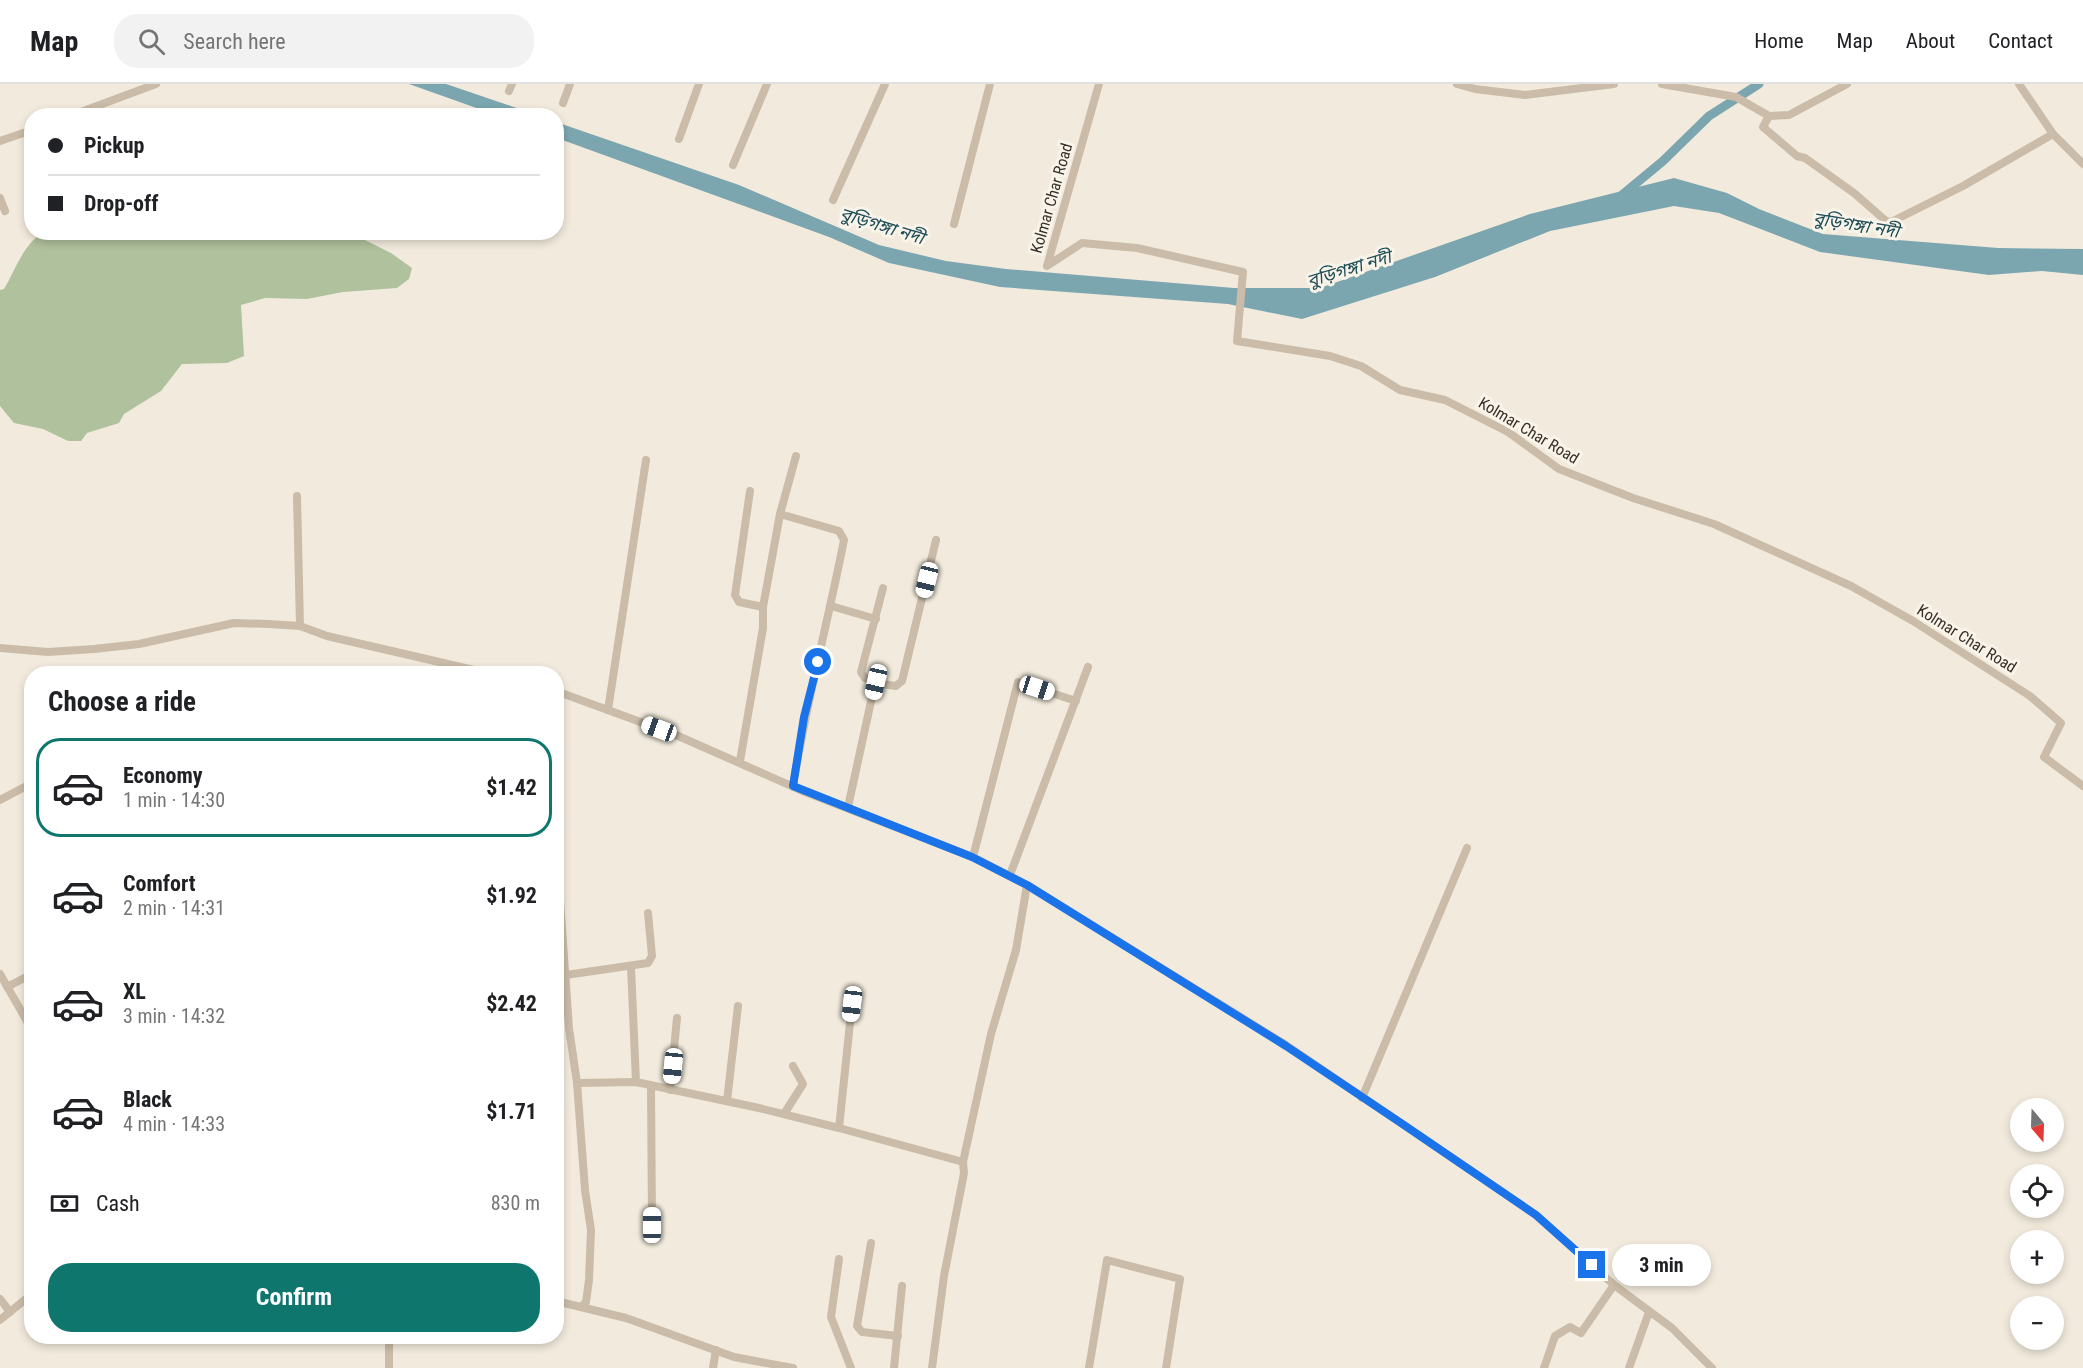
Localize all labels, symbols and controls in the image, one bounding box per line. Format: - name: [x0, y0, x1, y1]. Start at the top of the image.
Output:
- search box: [114, 14, 534, 68]
- text: Map: [30, 25, 78, 58]
- icon: search: [135, 25, 168, 58]
- text: Search here: [183, 29, 286, 54]
- text: Home: [1754, 29, 1804, 53]
- text: Map: [1837, 29, 1873, 53]
- text: About: [1906, 29, 1955, 53]
- text: Contact: [1988, 29, 2053, 53]
- text: Pickup: [84, 133, 144, 158]
- street label: Kolmar Char Road: [1027, 141, 1076, 255]
- text: Drop-off: [84, 191, 158, 216]
- water label: বুড়িগঙ্গা নদী: [837, 203, 930, 250]
- water label: বুড়িগঙ্গা নদী: [1811, 207, 1904, 243]
- water label: বুড়িগঙ্গা নদী: [1304, 245, 1397, 292]
- street label: Kolmar Char Road: [1475, 393, 1582, 468]
- car: [914, 560, 940, 600]
- street label: Kolmar Char Road: [1914, 600, 2020, 677]
- route start: [804, 648, 831, 675]
- car: [863, 662, 889, 702]
- car: [1017, 674, 1057, 702]
- text: Choose a ride: [48, 686, 196, 718]
- car: [639, 714, 679, 744]
- icon: car: [51, 761, 105, 815]
- text: Economy: [123, 763, 203, 788]
- text: $1.42: [486, 775, 537, 800]
- text: 1 min · 14:30: [123, 788, 225, 812]
- icon: car: [51, 869, 105, 923]
- text: Comfort: [123, 871, 196, 896]
- text: $1.92: [486, 883, 537, 908]
- text: 2 min · 14:31: [123, 896, 225, 920]
- icon: car: [51, 977, 105, 1031]
- text: XL: [123, 979, 146, 1004]
- car: [841, 985, 863, 1023]
- text: $2.42: [486, 991, 537, 1016]
- text: 3 min · 14:32: [123, 1004, 225, 1028]
- car: [662, 1047, 684, 1085]
- icon: car: [51, 1085, 105, 1139]
- text: Black: [123, 1087, 172, 1112]
- north arrow: [2010, 1098, 2064, 1152]
- map controls: [2010, 1098, 2064, 1350]
- text: $1.71: [486, 1099, 537, 1124]
- text: 4 min · 14:33: [123, 1112, 225, 1136]
- button: locate: [2010, 1164, 2064, 1218]
- icon: cash: [48, 1187, 81, 1220]
- text: Cash: [96, 1191, 140, 1216]
- text: 830 m: [491, 1191, 540, 1215]
- car: [643, 1207, 661, 1243]
- button: +: [2010, 1230, 2064, 1284]
- callout: 3 min: [1613, 1244, 1712, 1286]
- route end: [1578, 1251, 1605, 1278]
- text: 3 min: [1639, 1253, 1684, 1277]
- button: Confirm: [48, 1263, 540, 1332]
- button: −: [2010, 1296, 2064, 1350]

